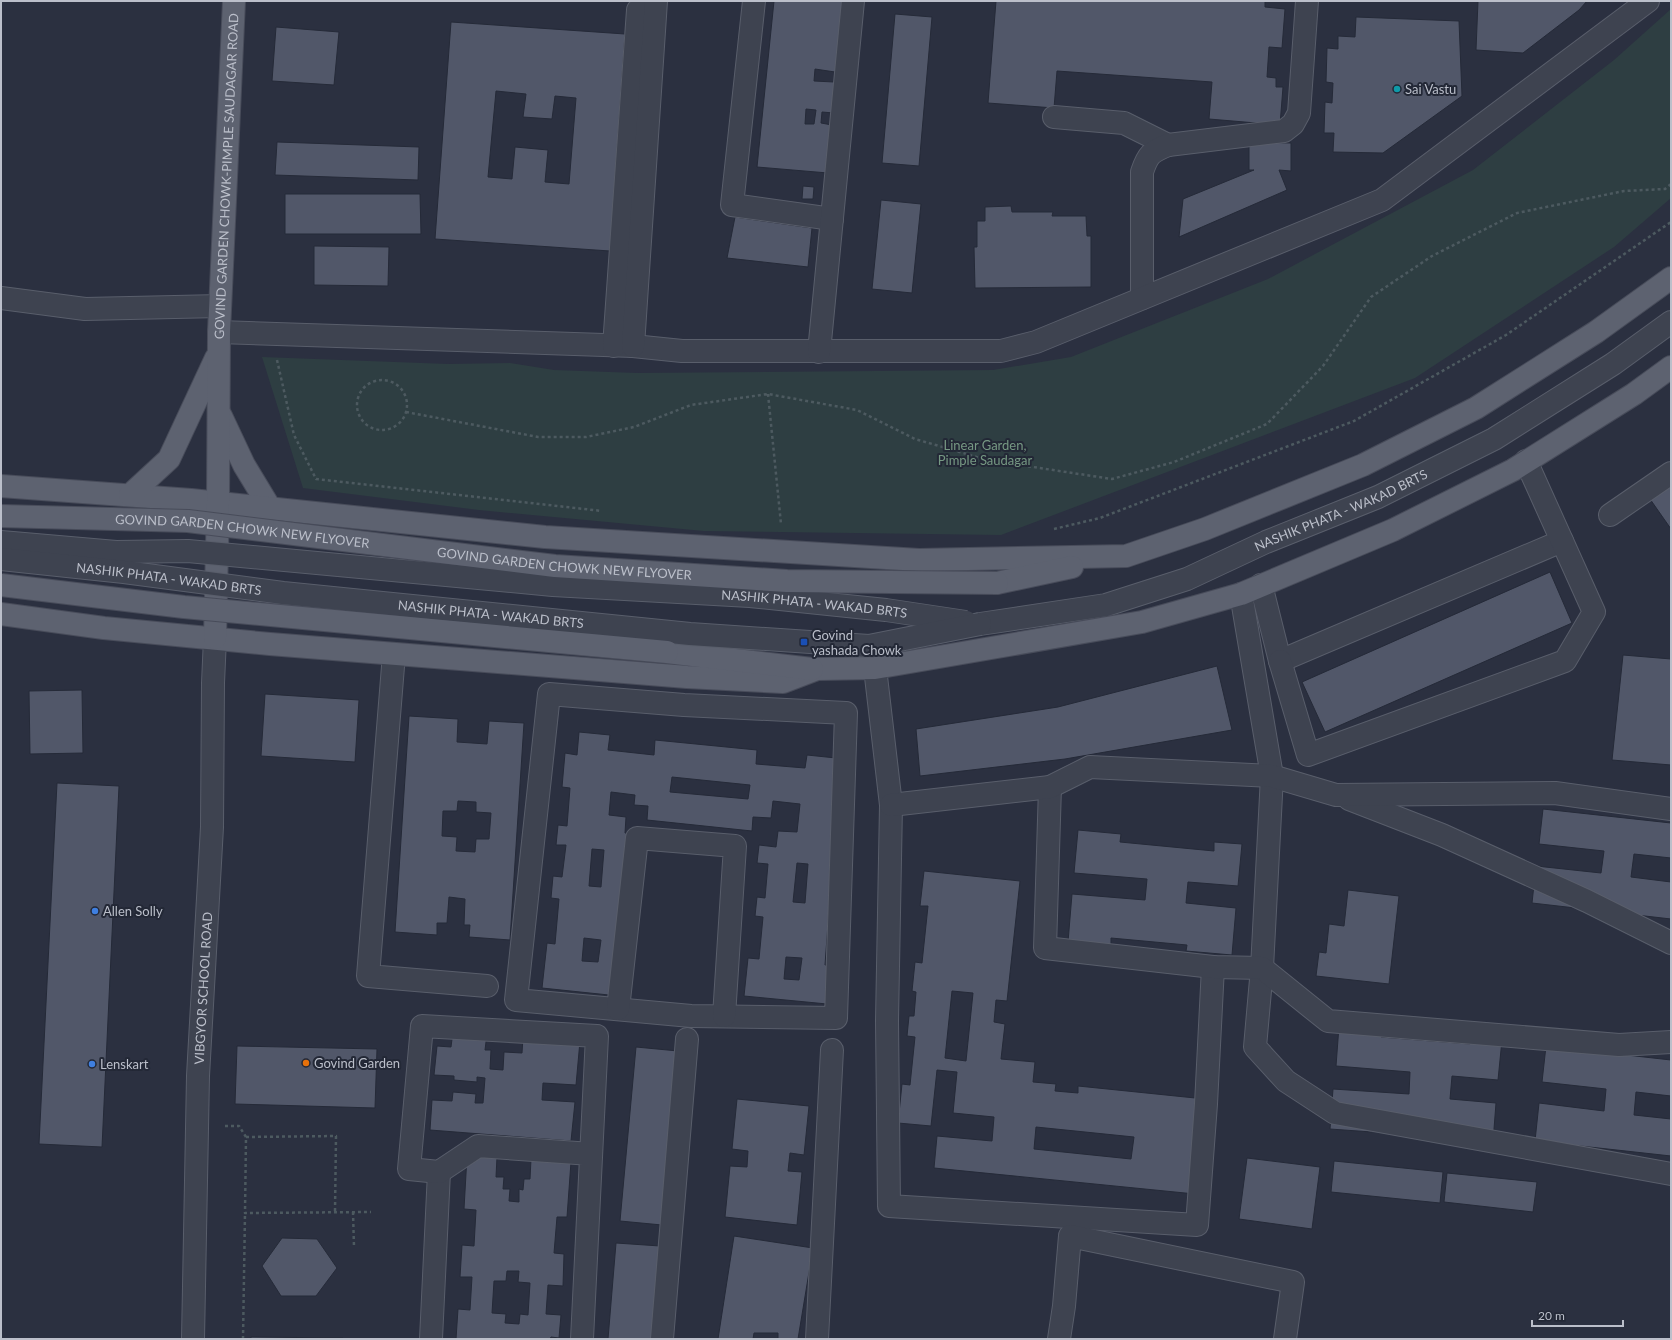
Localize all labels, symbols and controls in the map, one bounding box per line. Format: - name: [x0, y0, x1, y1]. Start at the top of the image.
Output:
- street label: GOVIND GARDEN CHOWK-PIMPLE SAUDAGAR ROAD: [211, 13, 241, 339]
- place label: Sai Vastu: [1405, 81, 1456, 97]
- marker: Sai Vastu: [1392, 84, 1402, 94]
- park label: Linear Garden, Pimple Saudagar: [938, 437, 1033, 468]
- street label: NASHIK PHATA - WAKAD BRTS: [1252, 466, 1430, 554]
- street label: GOVIND GARDEN CHOWK NEW FLYOVER: [115, 511, 371, 551]
- street label: GOVIND GARDEN CHOWK NEW FLYOVER: [436, 544, 693, 583]
- street label: NASHIK PHATA - WAKAD BRTS: [75, 559, 263, 598]
- street label: NASHIK PHATA - WAKAD BRTS: [721, 586, 908, 621]
- street label: NASHIK PHATA - WAKAD BRTS: [397, 597, 585, 631]
- place label: Govind yashada Chowk: [812, 627, 902, 658]
- marker: Govind yashada Chowk: [799, 637, 809, 647]
- place label: Allen Solly: [103, 903, 163, 919]
- marker: Allen Solly: [90, 906, 100, 916]
- street label: VIBGYOR SCHOOL ROAD: [191, 911, 215, 1065]
- place label: Govind Garden: [314, 1055, 400, 1071]
- place label: Lenskart: [100, 1056, 149, 1072]
- marker: Govind Garden: [301, 1058, 311, 1068]
- marker: Lenskart: [87, 1059, 97, 1069]
- scale bar: [1532, 1302, 1623, 1328]
- text: 20 m: [1538, 1308, 1565, 1323]

